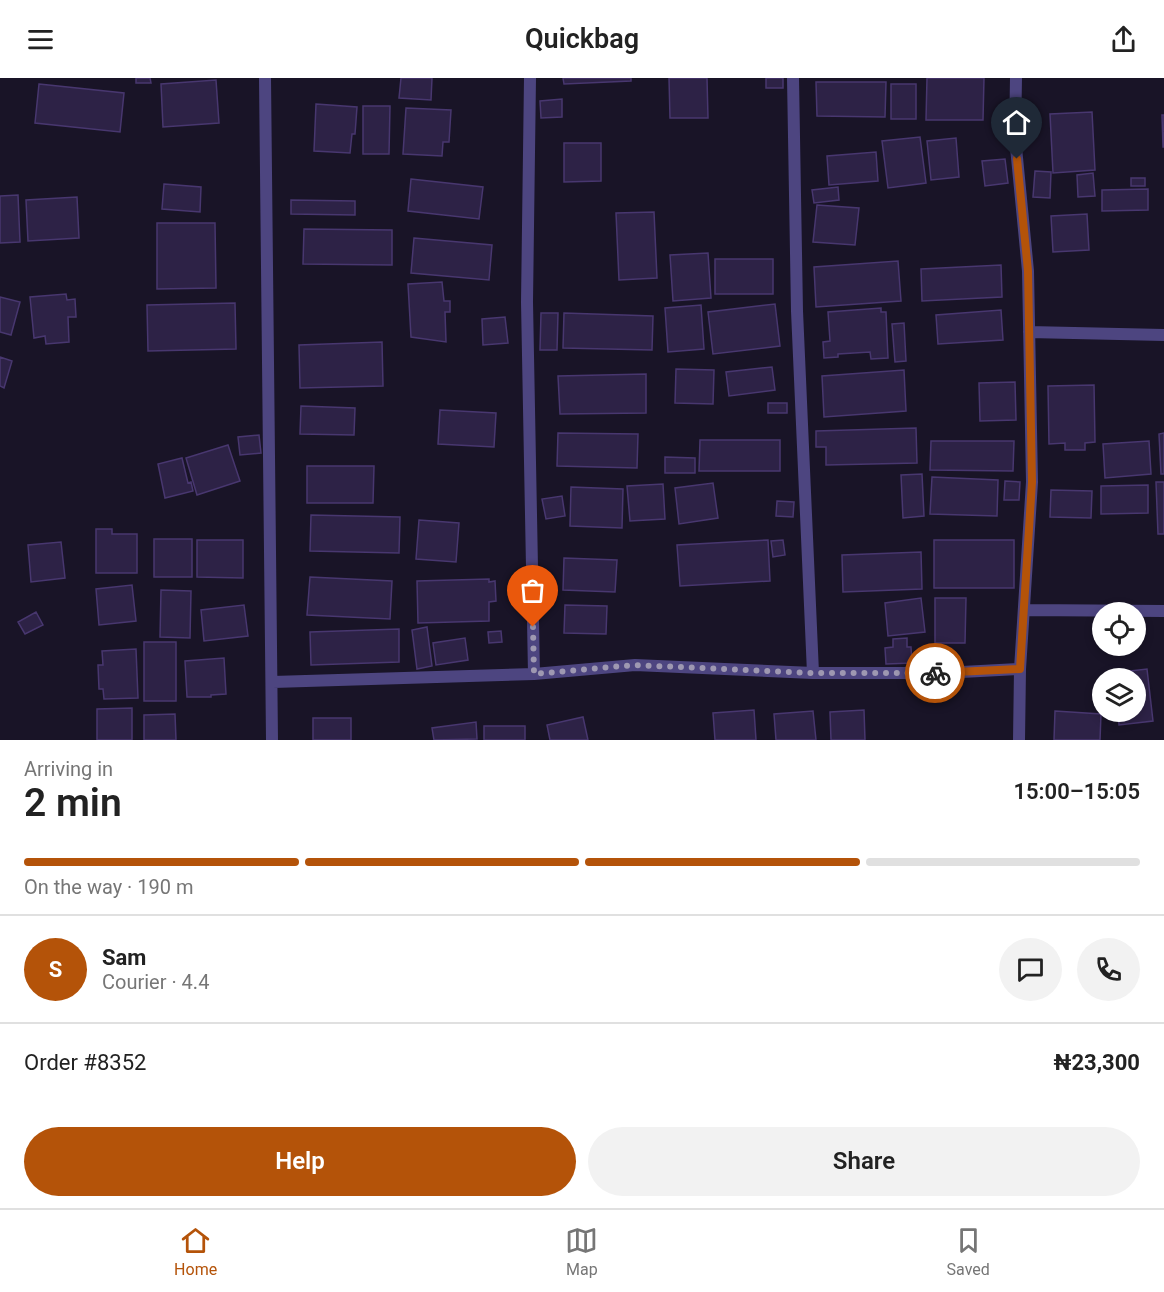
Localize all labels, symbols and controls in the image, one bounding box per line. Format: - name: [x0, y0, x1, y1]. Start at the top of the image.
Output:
- icon: menu: [24, 23, 57, 56]
- text: Quickbag: [525, 23, 639, 55]
- icon: share: [1107, 23, 1140, 56]
- pin: [991, 97, 1042, 159]
- icon: home: [1000, 106, 1033, 139]
- pin: [507, 565, 558, 627]
- icon: bag: [516, 574, 549, 607]
- map controls: [1092, 602, 1146, 722]
- button: locate: [1092, 602, 1146, 656]
- courier: [905, 643, 965, 703]
- icon: bike: [919, 657, 952, 690]
- button: layers: [1092, 668, 1146, 722]
- text: Arriving in: [24, 757, 113, 781]
- text: 15:00–15:05: [1013, 779, 1140, 804]
- text: 2 min: [24, 780, 122, 826]
- text: On the way · 190 m: [24, 875, 193, 899]
- button: chat: [999, 938, 1062, 1001]
- button: phone: [1077, 938, 1140, 1001]
- text: Sam: [102, 945, 146, 970]
- text: S: [49, 957, 62, 982]
- text: Courier · 4.4: [102, 970, 209, 994]
- text: Order #8352: [24, 1050, 146, 1075]
- text: ₦23,300: [1054, 1050, 1140, 1075]
- button: Help: [24, 1127, 576, 1196]
- button: Share: [588, 1127, 1140, 1196]
- tab: Home: [174, 1224, 217, 1279]
- tab: Map: [565, 1224, 598, 1279]
- tab: Saved: [947, 1224, 990, 1279]

